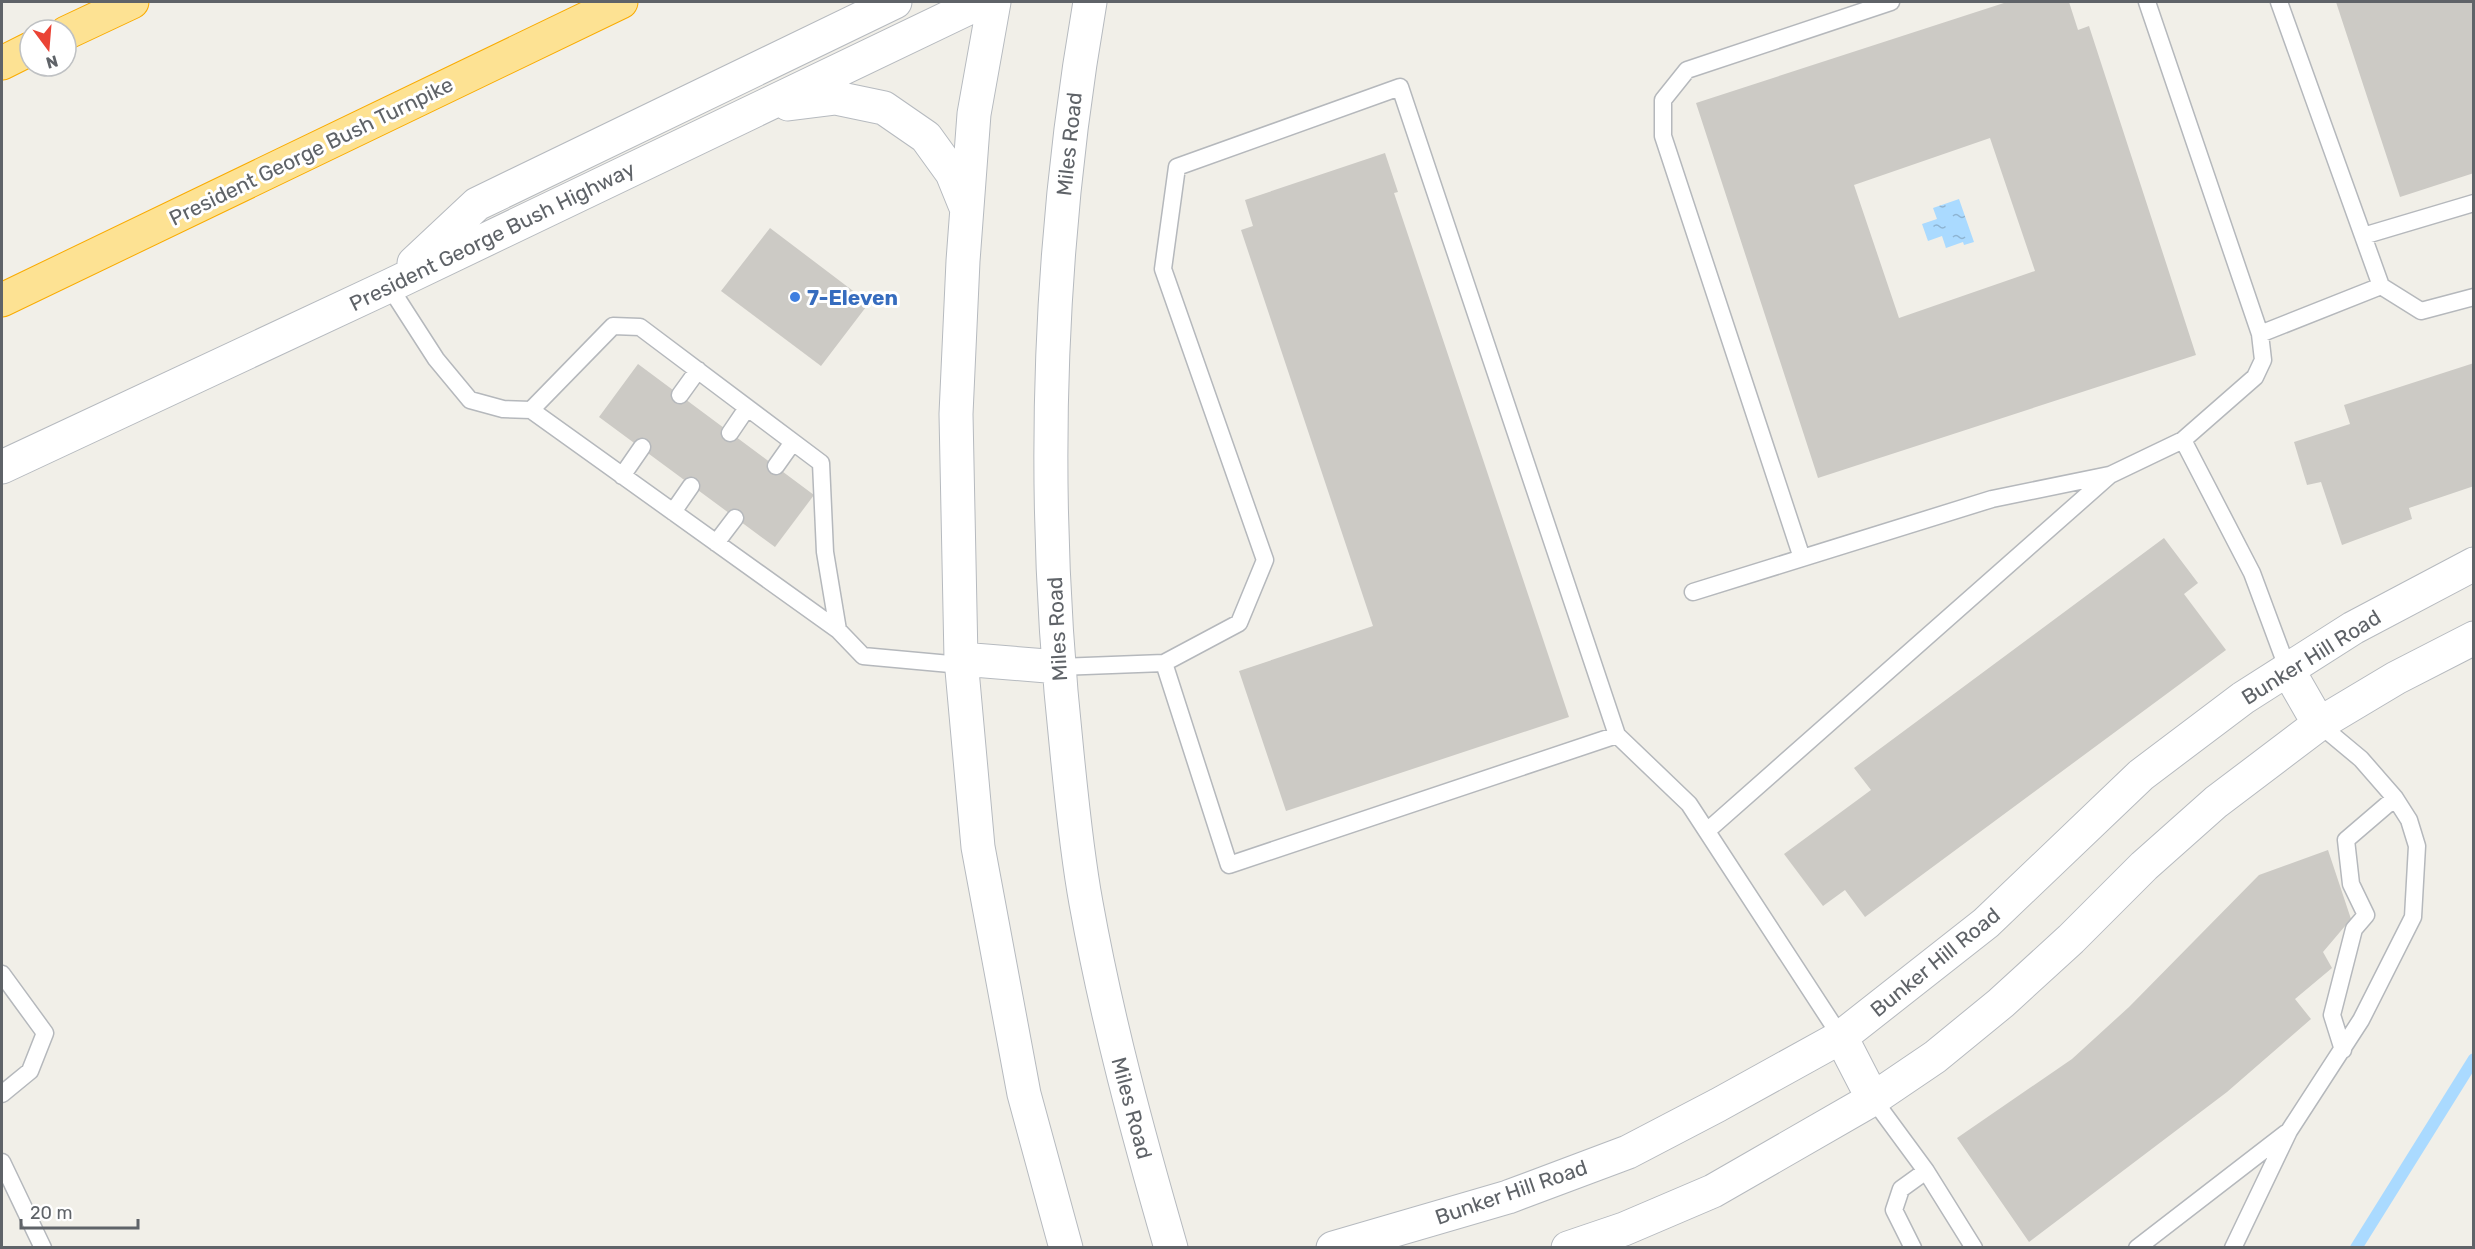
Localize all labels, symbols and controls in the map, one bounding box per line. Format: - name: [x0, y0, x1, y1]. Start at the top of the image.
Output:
- north arrow: [18, 18, 78, 78]
- text: N: [44, 51, 60, 73]
- street label: President George Bush Turnpike: [165, 71, 457, 231]
- street label: Miles Road: [1051, 91, 1087, 197]
- street label: President George Bush Highway: [345, 156, 639, 316]
- place label: 7-Eleven: [807, 285, 898, 310]
- marker: 7-Eleven: [788, 290, 802, 304]
- street label: Miles Road: [1042, 576, 1072, 682]
- street label: Bunker Hill Road: [2237, 604, 2385, 710]
- street label: Bunker Hill Road: [1865, 902, 2005, 1022]
- street label: Miles Road: [1106, 1054, 1158, 1162]
- street label: Bunker Hill Road: [1432, 1154, 1590, 1230]
- scale bar: [21, 1192, 138, 1230]
- text: 20 m: [30, 1202, 72, 1224]

